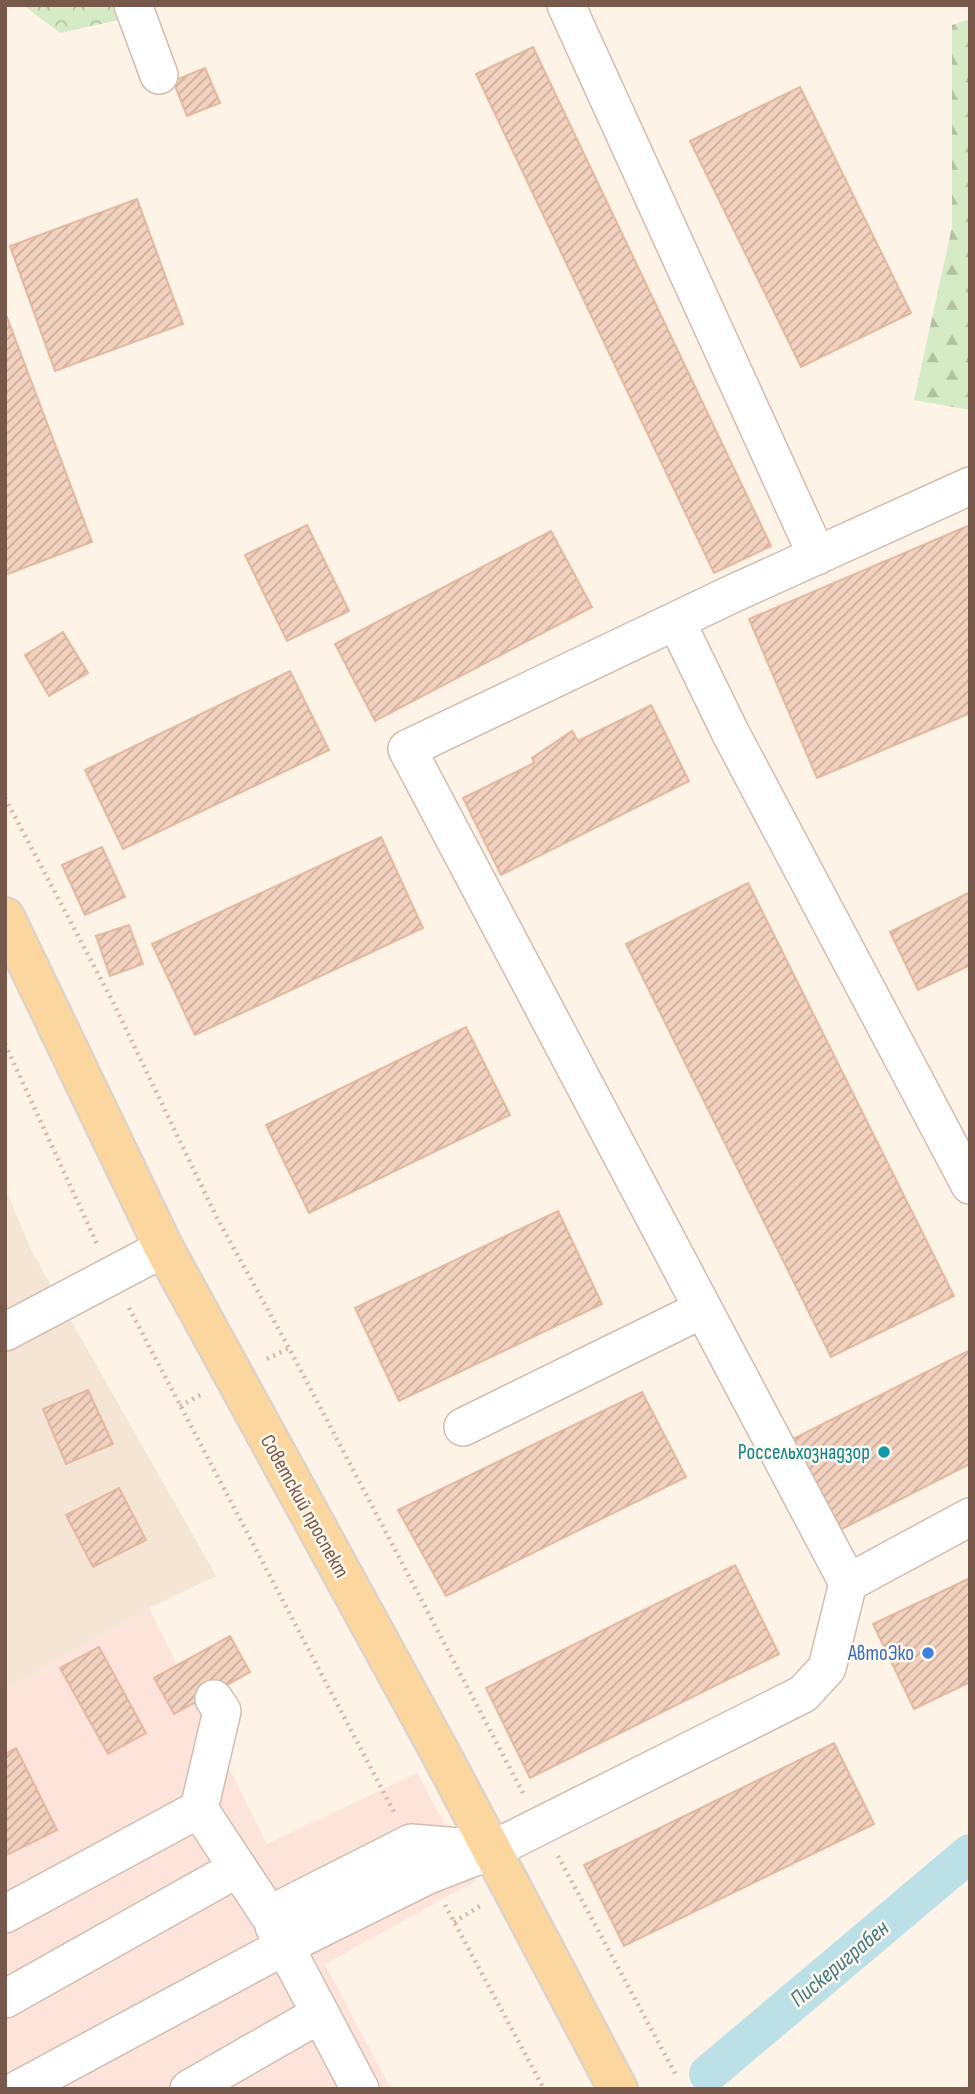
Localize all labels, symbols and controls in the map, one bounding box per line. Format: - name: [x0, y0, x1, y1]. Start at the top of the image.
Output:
- street label: Советский проспект: [255, 1430, 354, 1582]
- place label: Россельхознадзор: [738, 1440, 870, 1465]
- marker: Россельхознадзор: [876, 1444, 892, 1460]
- place label: АвтоЭко: [847, 1641, 914, 1666]
- marker: АвтоЭко: [920, 1645, 936, 1661]
- water label: Пискериграбен: [784, 1914, 895, 2013]

